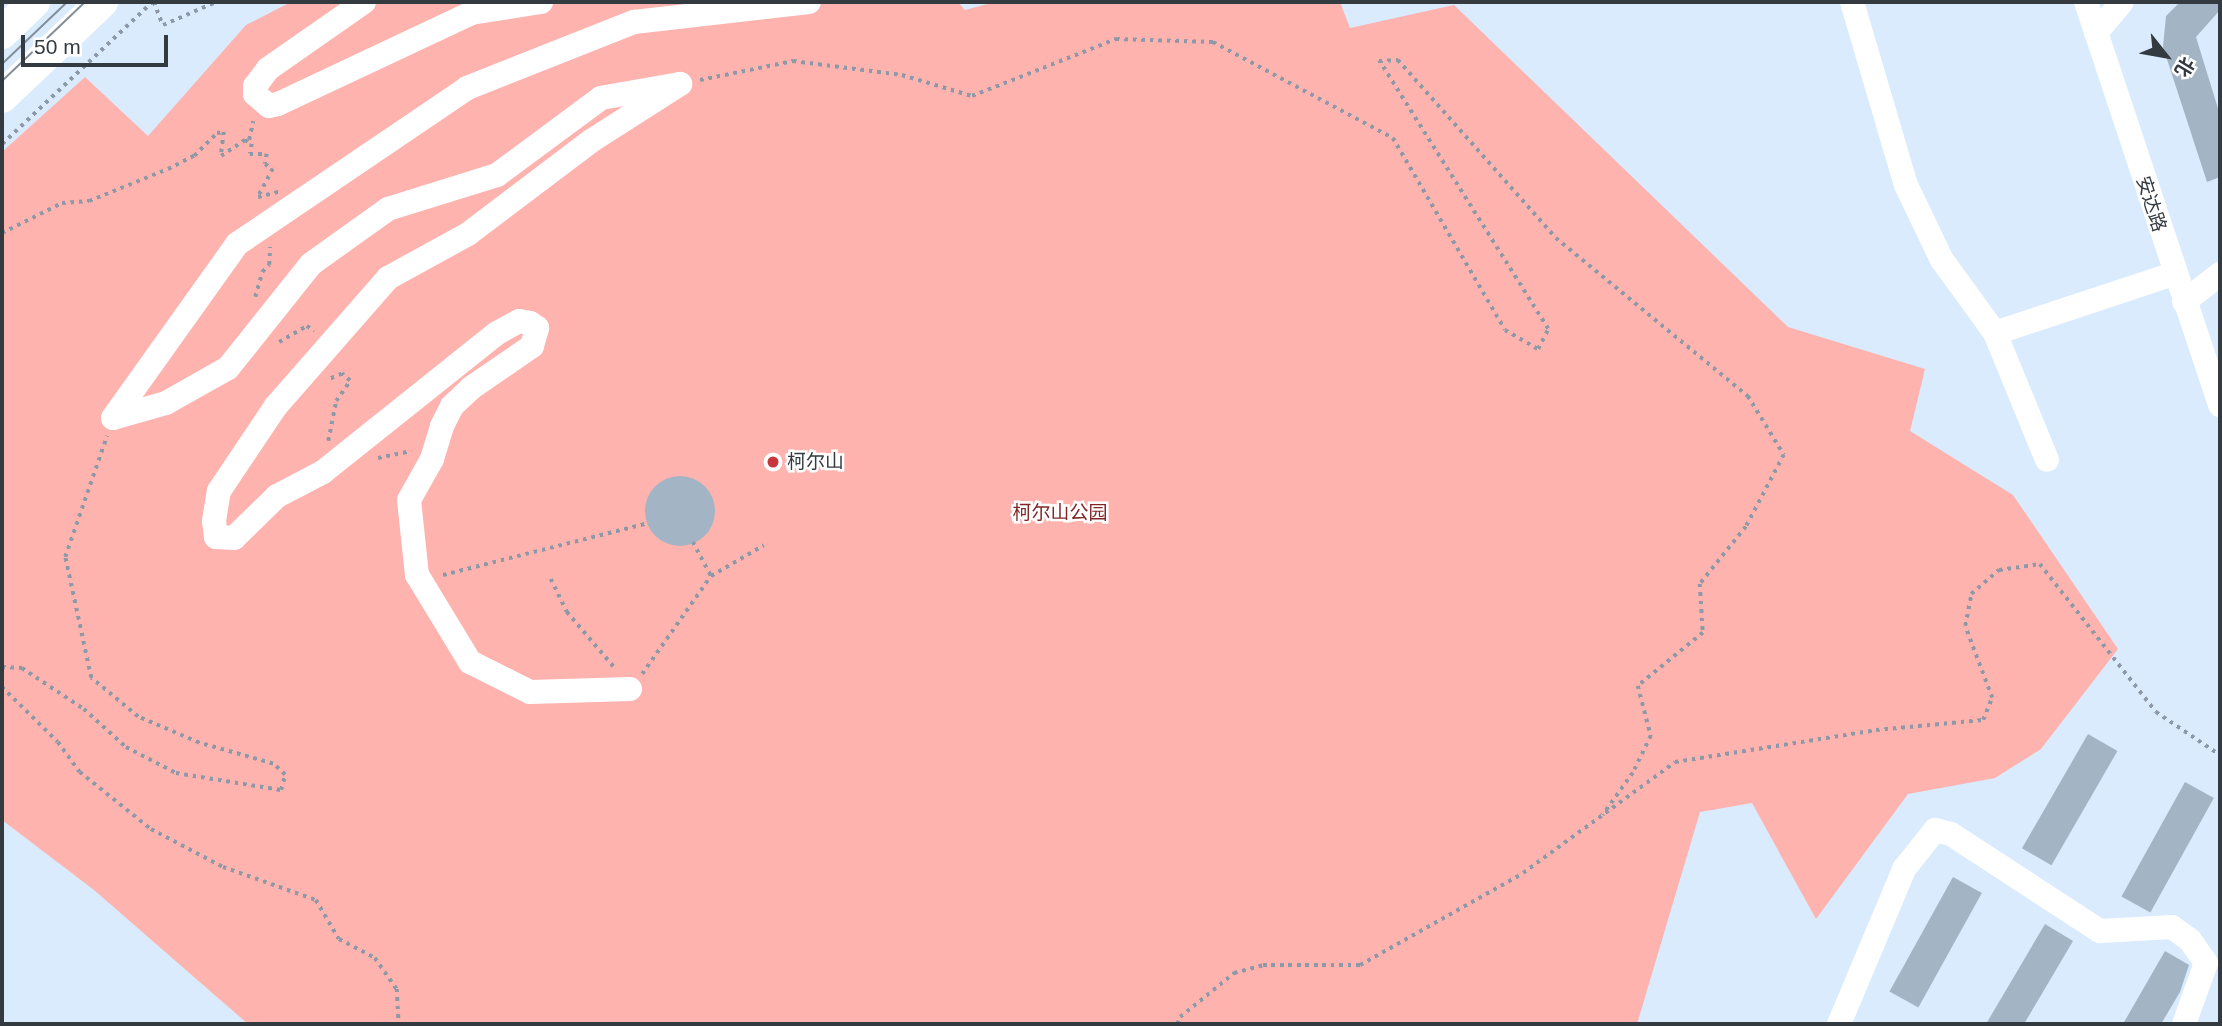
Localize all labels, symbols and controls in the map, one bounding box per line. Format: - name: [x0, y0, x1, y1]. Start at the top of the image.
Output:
- scale bar: [24, 21, 172, 65]
- north arrow: [2131, 21, 2201, 91]
- text: 50 m: [34, 35, 81, 58]
- text: 北: [2171, 54, 2198, 81]
- street label: 安达路: [2131, 173, 2171, 235]
- place label: 柯尔山: [787, 451, 844, 473]
- marker: 柯尔山: [765, 454, 781, 470]
- park label: 柯尔山公园: [1013, 502, 1107, 524]

